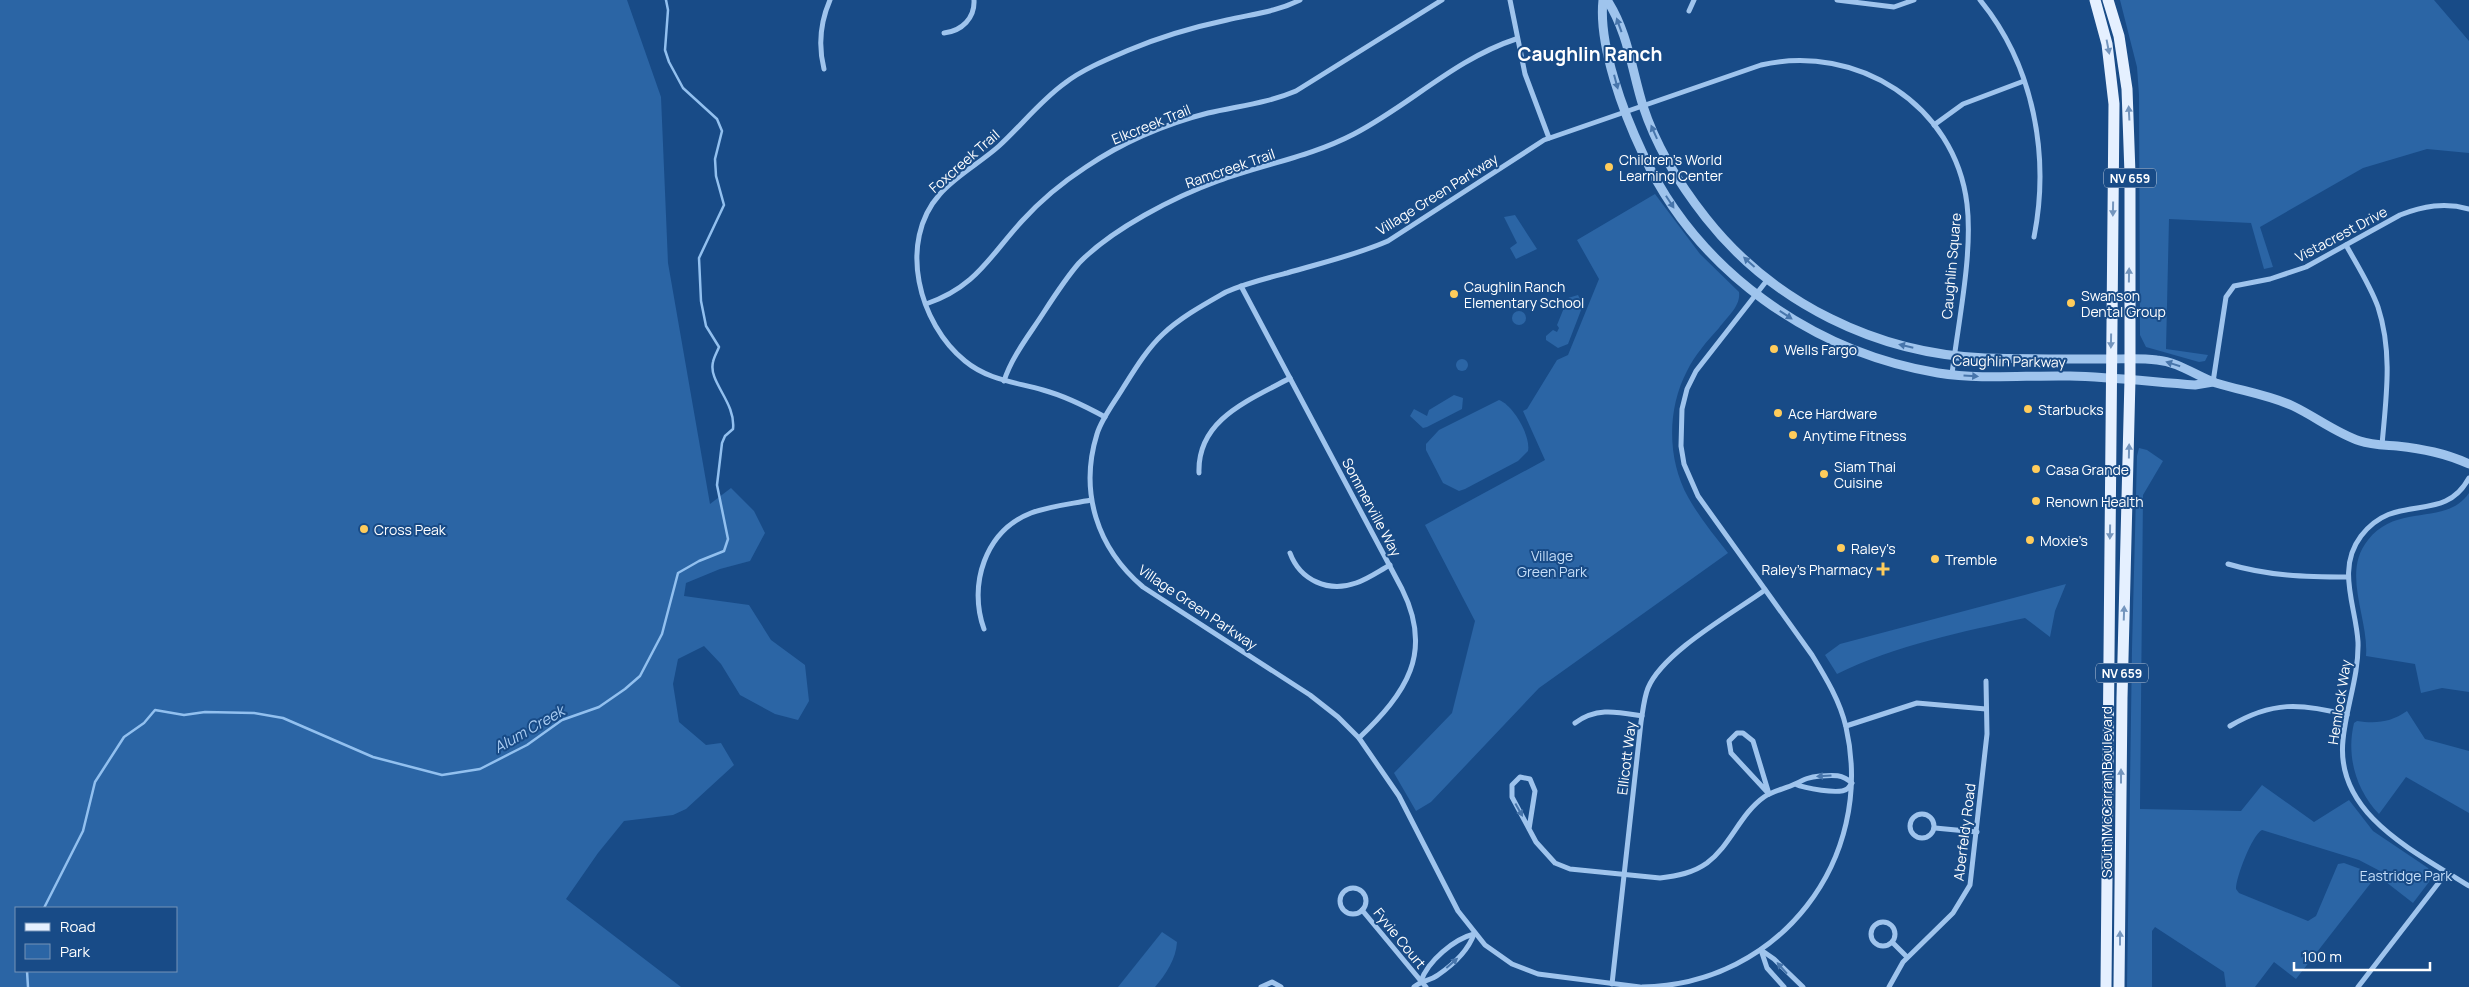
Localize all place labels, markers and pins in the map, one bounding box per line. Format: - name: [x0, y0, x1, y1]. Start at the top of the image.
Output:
- place label: Children's World Learning Center: [1619, 150, 1723, 185]
- marker: Children's World Learning Center: [1603, 161, 1615, 173]
- place label: Caughlin Ranch Elementary School: [1464, 277, 1584, 312]
- place label: Swanson Dental Group: [2081, 286, 2166, 321]
- marker: Caughlin Ranch Elementary School: [1448, 288, 1460, 300]
- marker: Swanson Dental Group: [2065, 297, 2077, 309]
- place label: Wells Fargo: [1784, 340, 1857, 359]
- marker: Wells Fargo: [1768, 343, 1780, 355]
- place label: Starbucks: [2038, 400, 2104, 419]
- marker: Starbucks: [2022, 403, 2034, 415]
- place label: Ace Hardware: [1788, 404, 1877, 423]
- marker: Ace Hardware: [1772, 407, 1784, 419]
- place label: Anytime Fitness: [1803, 426, 1907, 445]
- marker: Anytime Fitness: [1787, 429, 1799, 441]
- place label: Siam Thai Cuisine: [1834, 457, 1896, 492]
- place label: Casa Grande: [2046, 460, 2129, 479]
- marker: Casa Grande: [2030, 463, 2042, 475]
- marker: Siam Thai Cuisine: [1818, 468, 1830, 480]
- place label: Renown Health: [2046, 492, 2144, 511]
- marker: Renown Health: [2030, 495, 2042, 507]
- place label: Cross Peak: [374, 520, 447, 539]
- marker: Cross Peak: [358, 523, 370, 535]
- place label: Moxie's: [2040, 531, 2088, 550]
- marker: Moxie's: [2024, 534, 2036, 546]
- place label: Raley's: [1851, 539, 1896, 558]
- marker: Raley's: [1835, 542, 1847, 554]
- place label: Tremble: [1945, 550, 1997, 569]
- marker: Tremble: [1929, 553, 1941, 565]
- place label: Raley's Pharmacy: [1761, 560, 1874, 579]
- marker: Raley's Pharmacy: [1877, 563, 1889, 575]

